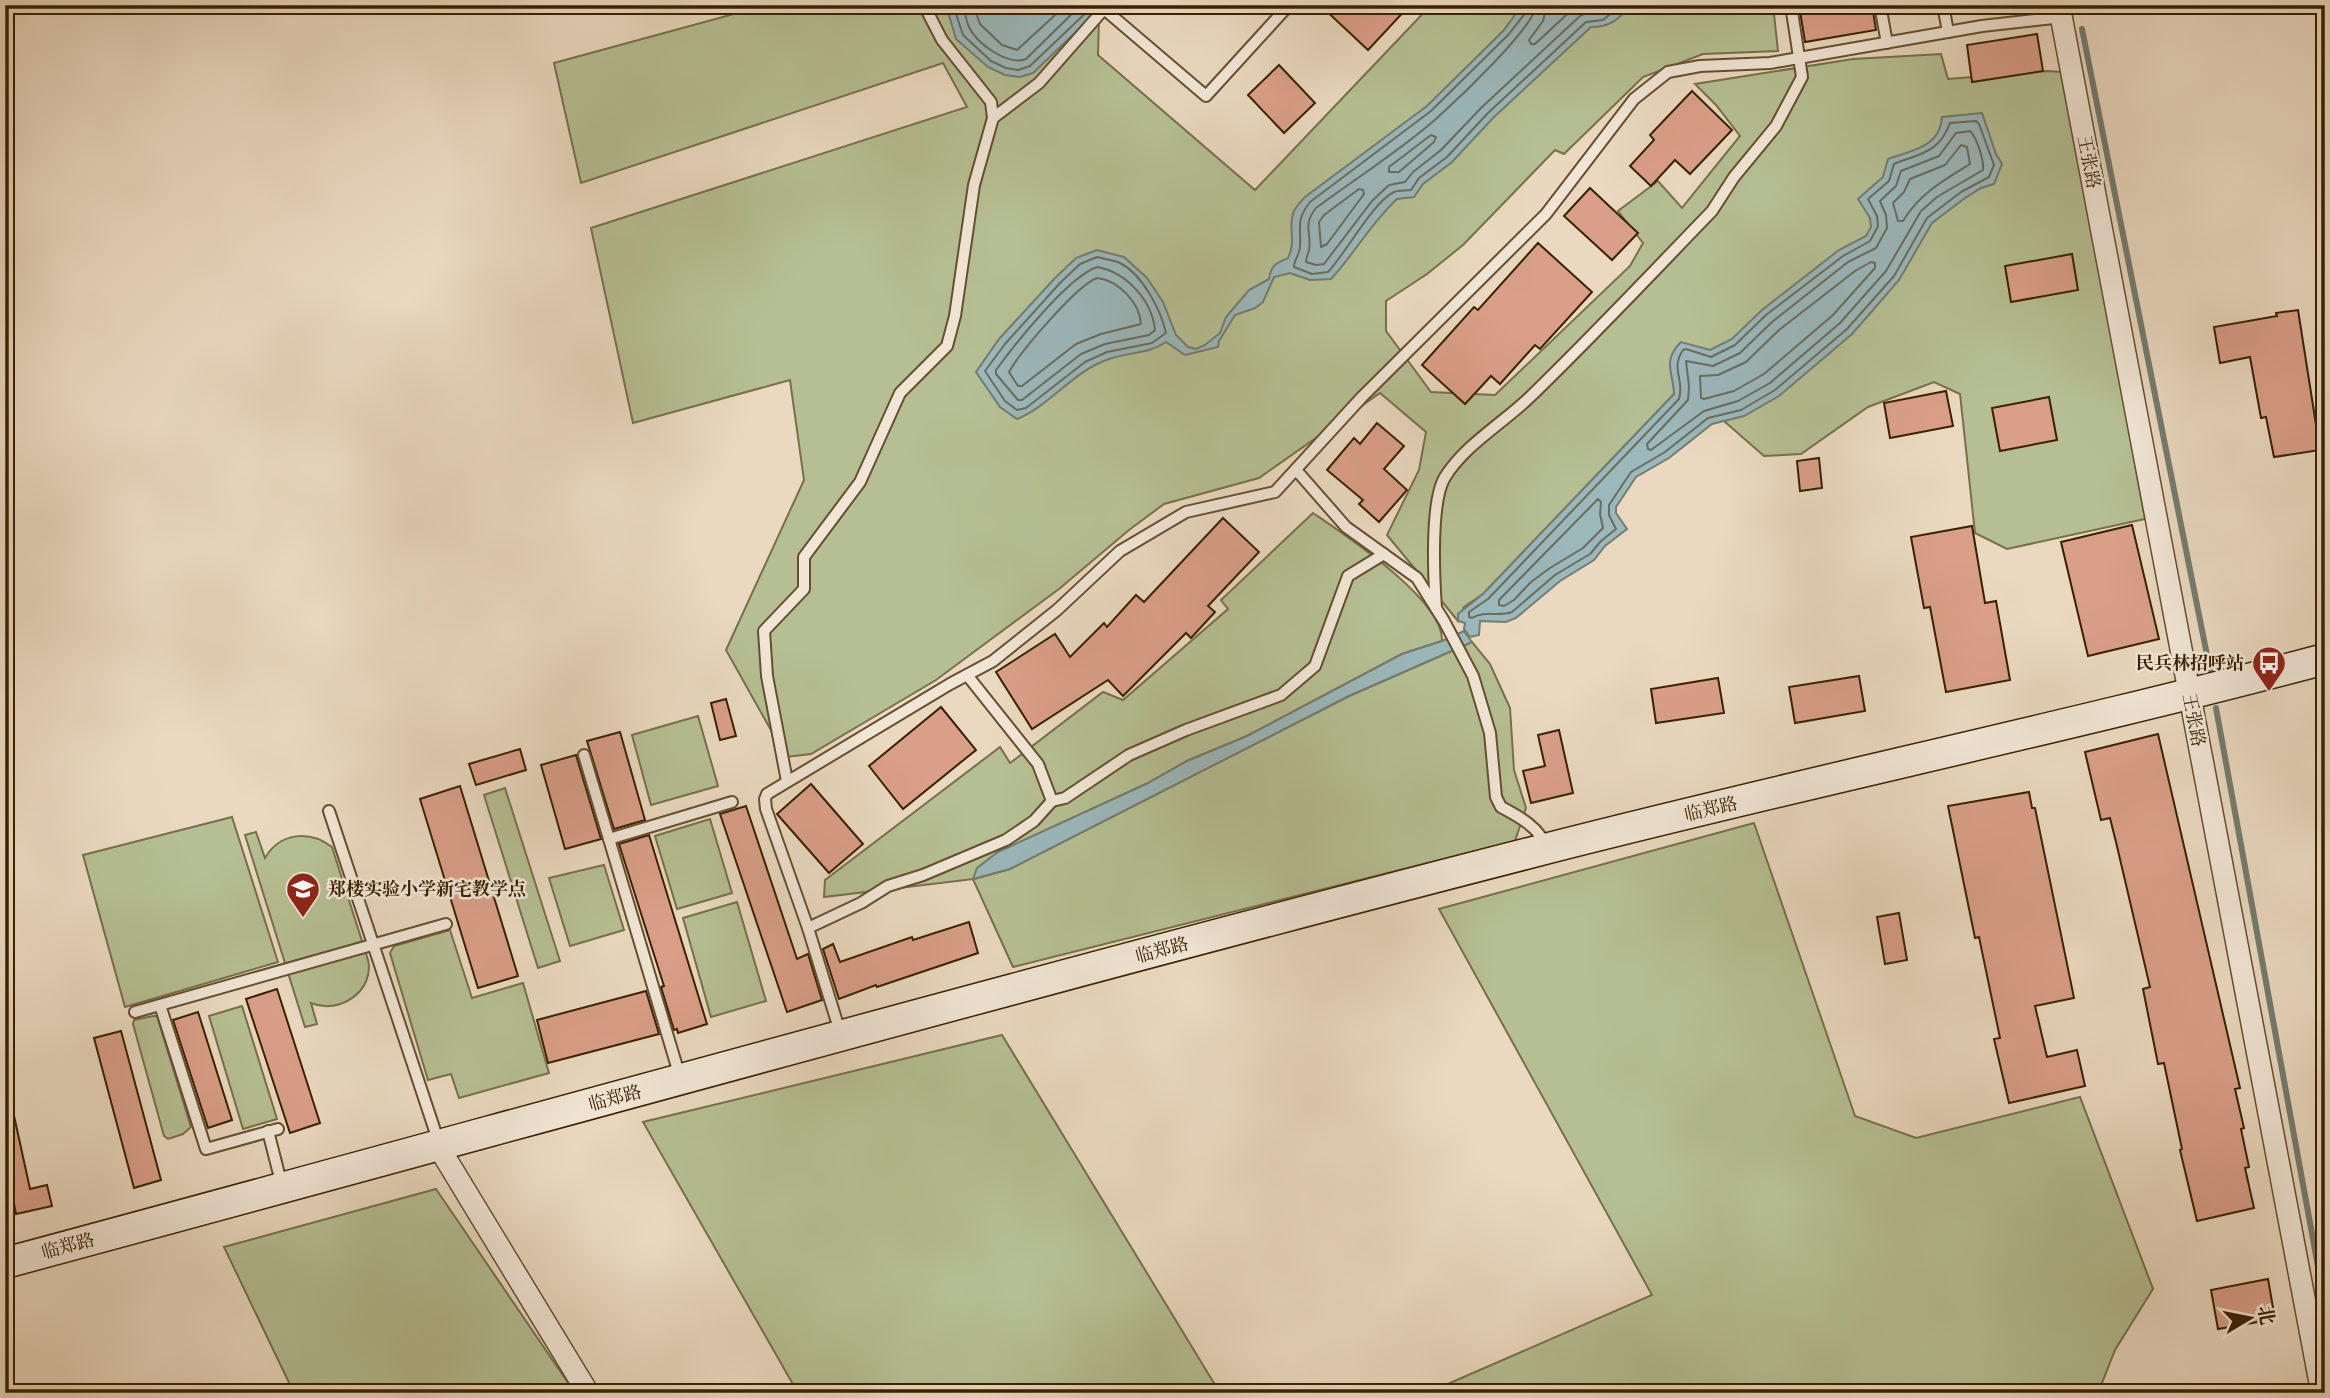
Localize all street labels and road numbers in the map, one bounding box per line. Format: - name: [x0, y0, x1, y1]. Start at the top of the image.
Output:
- street label: 王张路: [2073, 133, 2105, 191]
- street label: 王张路: [2178, 691, 2210, 749]
- street label: 临郑路: [1682, 792, 1740, 826]
- street label: 临郑路: [1133, 932, 1191, 968]
- street label: 临郑路: [586, 1080, 644, 1116]
- street label: 临郑路: [39, 1228, 97, 1264]

